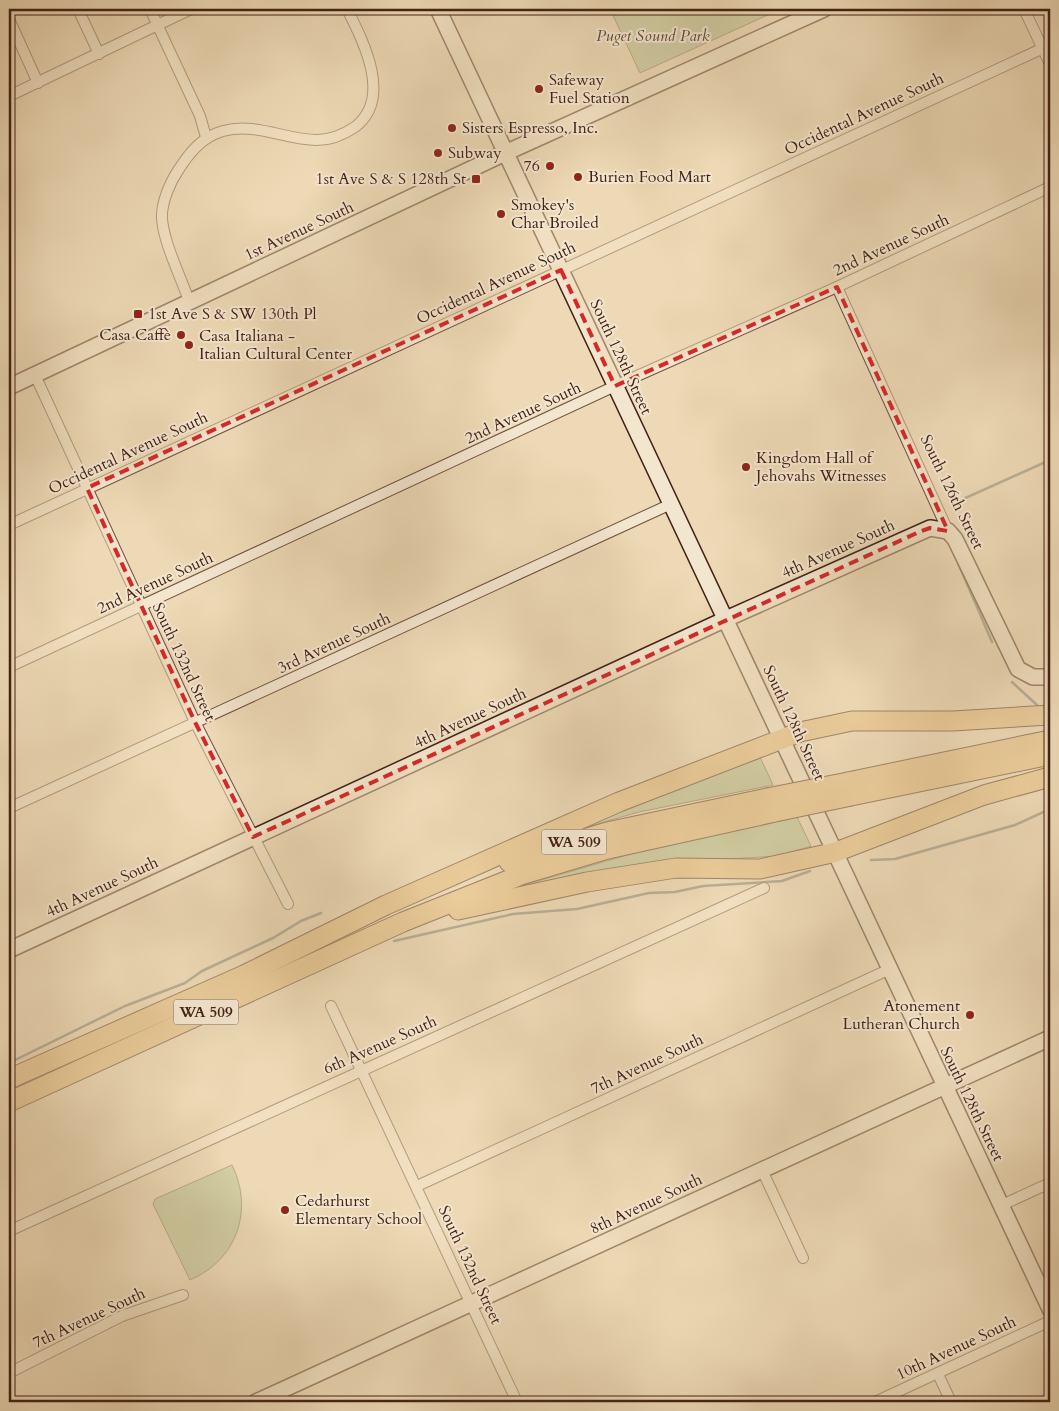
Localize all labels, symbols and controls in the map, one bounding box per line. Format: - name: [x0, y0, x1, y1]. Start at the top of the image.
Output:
- park label: Puget Sound Park: [596, 25, 710, 47]
- street label: Occidental Avenue South: [781, 67, 948, 161]
- place label: Safeway Fuel Station: [549, 69, 630, 109]
- marker: Safeway Fuel Station: [533, 83, 545, 95]
- place label: Sisters Espresso, Inc.: [462, 117, 598, 139]
- marker: Sisters Espresso, Inc.: [446, 122, 458, 134]
- place label: Subway: [448, 142, 502, 164]
- marker: Subway: [432, 147, 444, 159]
- place label: 76: [524, 155, 540, 177]
- marker: 76: [544, 160, 556, 172]
- place label: Burien Food Mart: [588, 166, 711, 188]
- place label: 1st Ave S & S 128th St: [315, 168, 466, 190]
- marker: Burien Food Mart: [572, 171, 584, 183]
- marker: 1st Ave S & S 128th St: [470, 173, 482, 185]
- place label: Smokey's Char Broiled: [511, 194, 599, 234]
- street label: 1st Avenue South: [241, 196, 357, 266]
- marker: Smokey's Char Broiled: [495, 208, 507, 220]
- street label: 2nd Avenue South: [829, 208, 953, 282]
- street label: Occidental Avenue South: [413, 236, 580, 330]
- street label: South 128th Street: [585, 296, 657, 418]
- place label: 1st Ave S & SW 130th Pl: [148, 303, 317, 325]
- marker: 1st Ave S & SW 130th Pl: [132, 308, 144, 320]
- place label: Casa Caffè: [99, 324, 171, 346]
- place label: Casa Italiana - Italian Cultural Center: [199, 325, 352, 365]
- marker: Casa Caffè: [175, 329, 187, 341]
- marker: Casa Italiana - Italian Cultural Center: [183, 339, 195, 351]
- street label: 2nd Avenue South: [461, 376, 585, 450]
- street label: Occidental Avenue South: [45, 406, 212, 500]
- street label: South 126th Street: [915, 431, 989, 553]
- place label: Kingdom Hall of Jehovahs Witnesses: [754, 447, 886, 487]
- marker: Kingdom Hall of Jehovahs Witnesses: [740, 461, 752, 473]
- street label: 4th Avenue South: [778, 514, 898, 584]
- street label: 2nd Avenue South: [93, 546, 217, 620]
- street label: South 132nd Street: [147, 599, 221, 725]
- street label: 3rd Avenue South: [274, 607, 394, 679]
- street label: South 128th Street: [758, 662, 830, 784]
- street label: 4th Avenue South: [410, 682, 530, 754]
- road number: WA 509: [542, 830, 606, 854]
- street label: 4th Avenue South: [42, 851, 162, 923]
- place label: Atonement Lutheran Church: [843, 995, 960, 1035]
- road number: WA 509: [174, 1000, 238, 1024]
- marker: Atonement Lutheran Church: [964, 1009, 976, 1021]
- street label: 6th Avenue South: [320, 1010, 440, 1080]
- street label: 7th Avenue South: [587, 1028, 707, 1100]
- street label: South 128th Street: [935, 1043, 1009, 1165]
- street label: 8th Avenue South: [586, 1168, 706, 1240]
- place label: Cedarhurst Elementary School: [295, 1190, 422, 1230]
- street label: South 132nd Street: [433, 1202, 507, 1328]
- marker: Cedarhurst Elementary School: [279, 1204, 291, 1216]
- street label: 7th Avenue South: [29, 1282, 149, 1354]
- street label: 10th Avenue South: [892, 1310, 1020, 1385]

